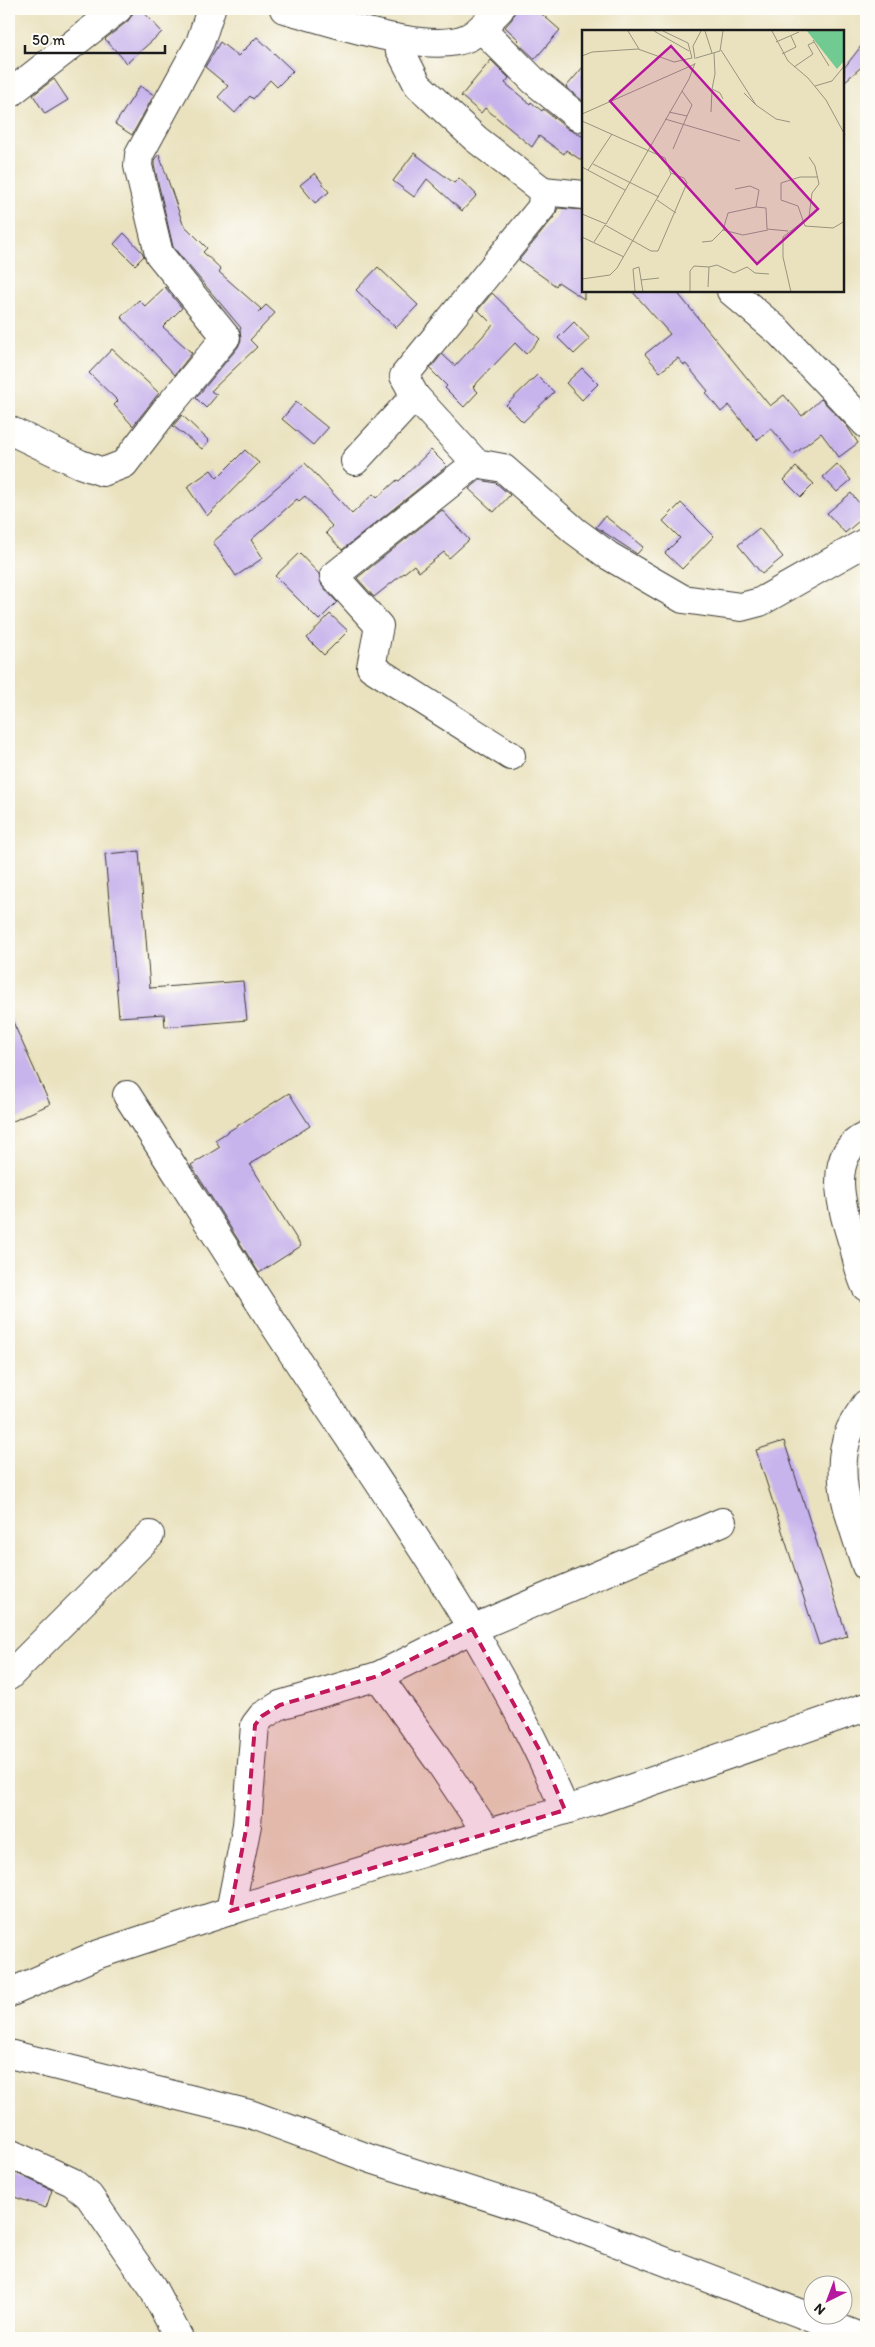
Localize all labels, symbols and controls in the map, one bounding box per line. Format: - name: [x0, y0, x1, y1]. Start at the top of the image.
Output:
- scale bar: [25, 22, 165, 54]
- inset map: [582, 30, 845, 292]
- text: 50 m: [32, 31, 65, 49]
- north arrow: [802, 2274, 852, 2324]
- text: N: [810, 2300, 829, 2319]

